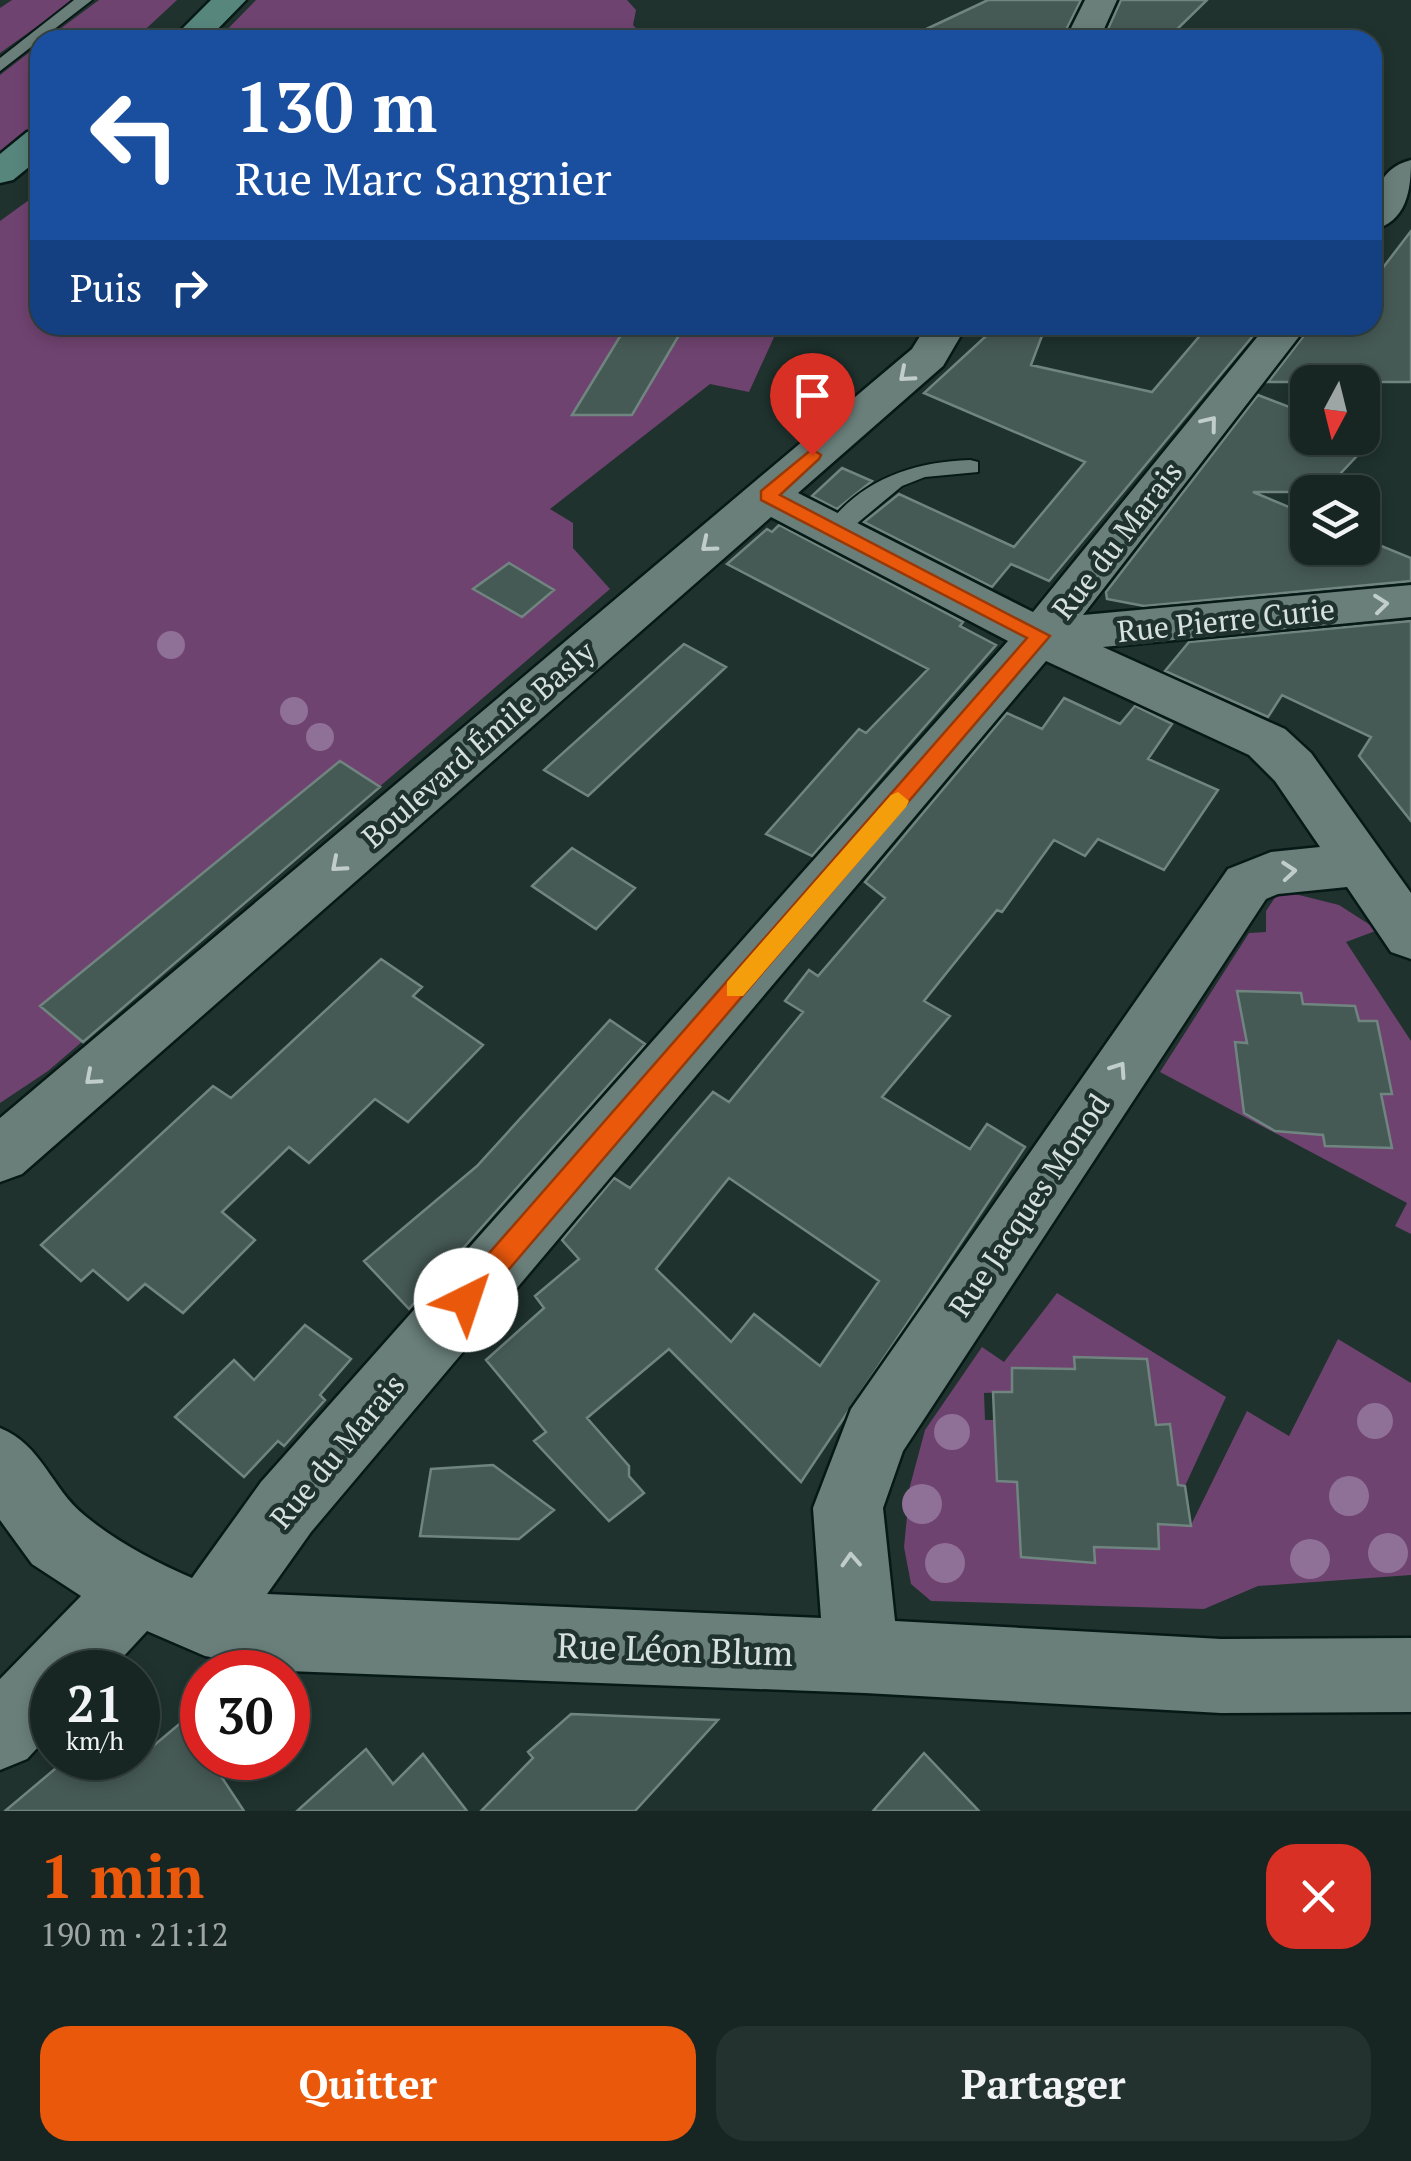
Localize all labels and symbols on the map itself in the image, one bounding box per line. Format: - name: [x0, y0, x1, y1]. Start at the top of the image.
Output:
- pin: [770, 353, 855, 456]
- one-way arrow: [900, 363, 918, 381]
- north arrow: [1290, 365, 1380, 455]
- one-way arrow: [1198, 416, 1216, 434]
- street label: Rue du Marais: [1043, 453, 1191, 627]
- one-way arrow: [702, 534, 720, 552]
- street label: Rue Pierre Curie: [1115, 589, 1337, 651]
- one-way arrow: [1373, 594, 1389, 615]
- street label: Boulevard Émile Basly: [353, 631, 604, 856]
- one-way arrow: [331, 853, 349, 871]
- one-way arrow: [1281, 860, 1297, 882]
- one-way arrow: [1107, 1061, 1126, 1079]
- one-way arrow: [85, 1066, 104, 1084]
- street label: Rue Jacques Monod: [940, 1086, 1118, 1324]
- position arrow: [414, 1248, 518, 1352]
- street label: Rue du Marais: [261, 1365, 413, 1537]
- one-way arrow: [840, 1551, 861, 1567]
- street label: Rue Léon Blum: [556, 1622, 794, 1676]
- speed limit sign: 30: [180, 1650, 310, 1780]

